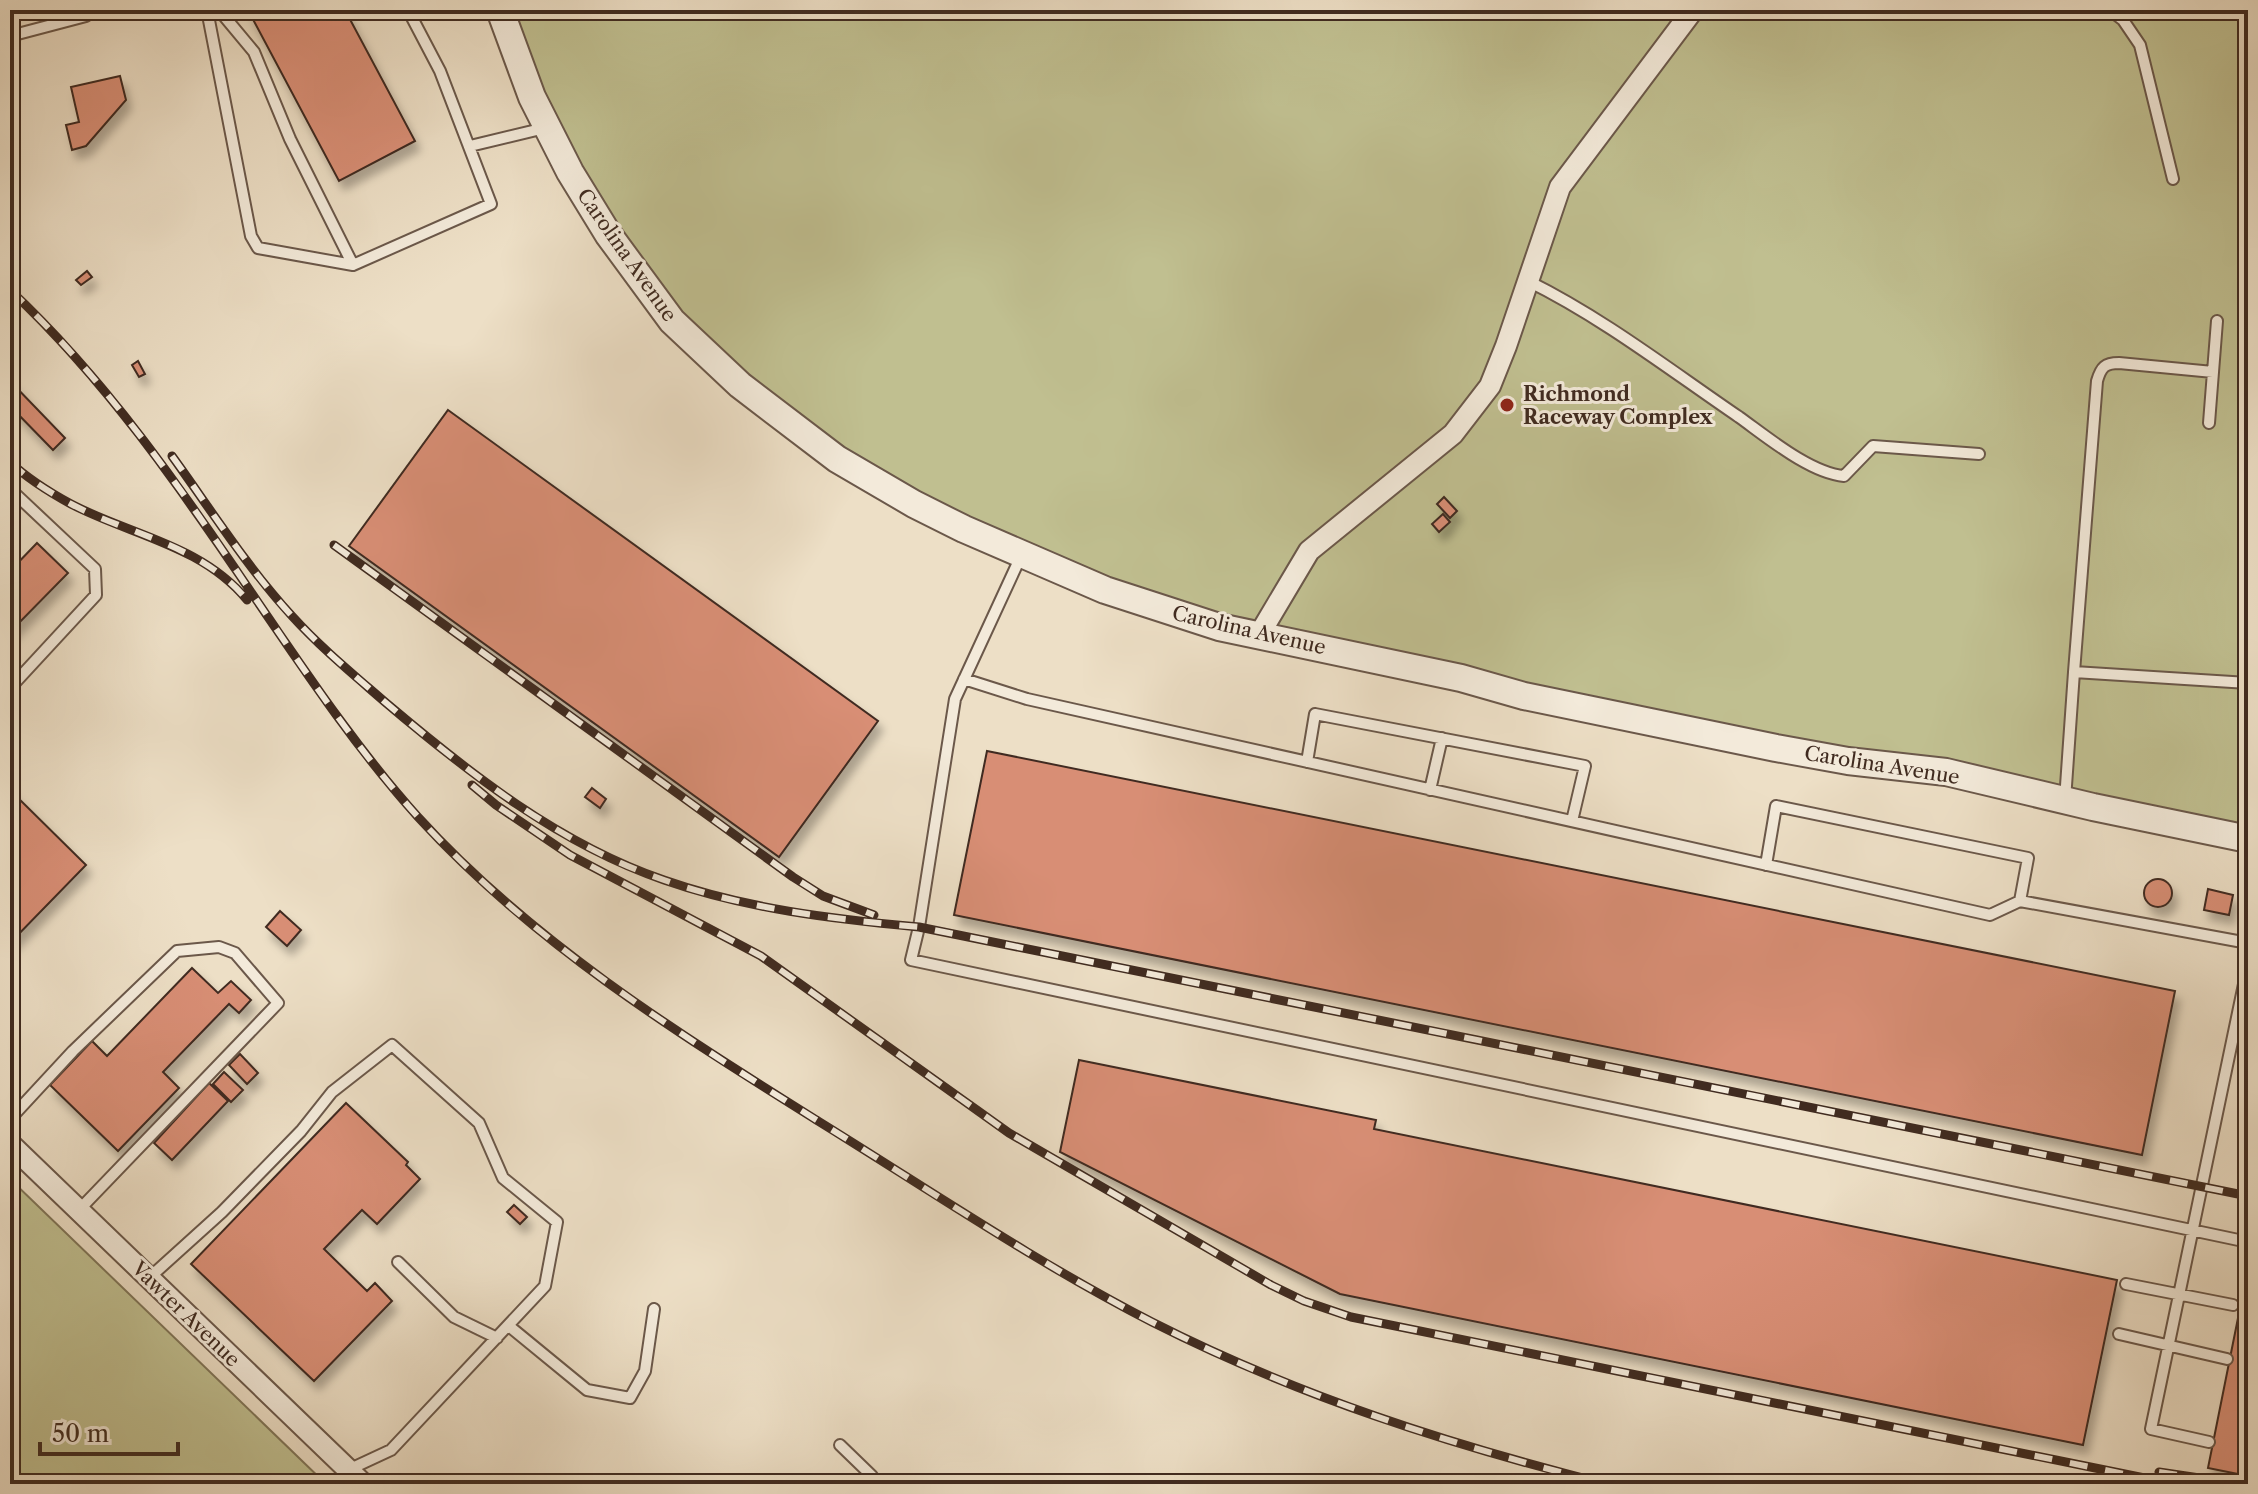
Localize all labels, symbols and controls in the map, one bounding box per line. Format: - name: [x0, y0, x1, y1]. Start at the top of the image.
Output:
- street label: Carolina Avenue: [572, 184, 682, 326]
- place label: Richmond Raceway Complex: [1523, 382, 1713, 429]
- marker: Richmond Raceway Complex: [1498, 396, 1516, 414]
- street label: Carolina Avenue: [1170, 601, 1328, 659]
- street label: Carolina Avenue: [1803, 741, 1961, 789]
- street label: Vawter Avenue: [126, 1256, 245, 1372]
- scale bar: [40, 1406, 178, 1456]
- text: 50 m: [52, 1419, 109, 1448]

